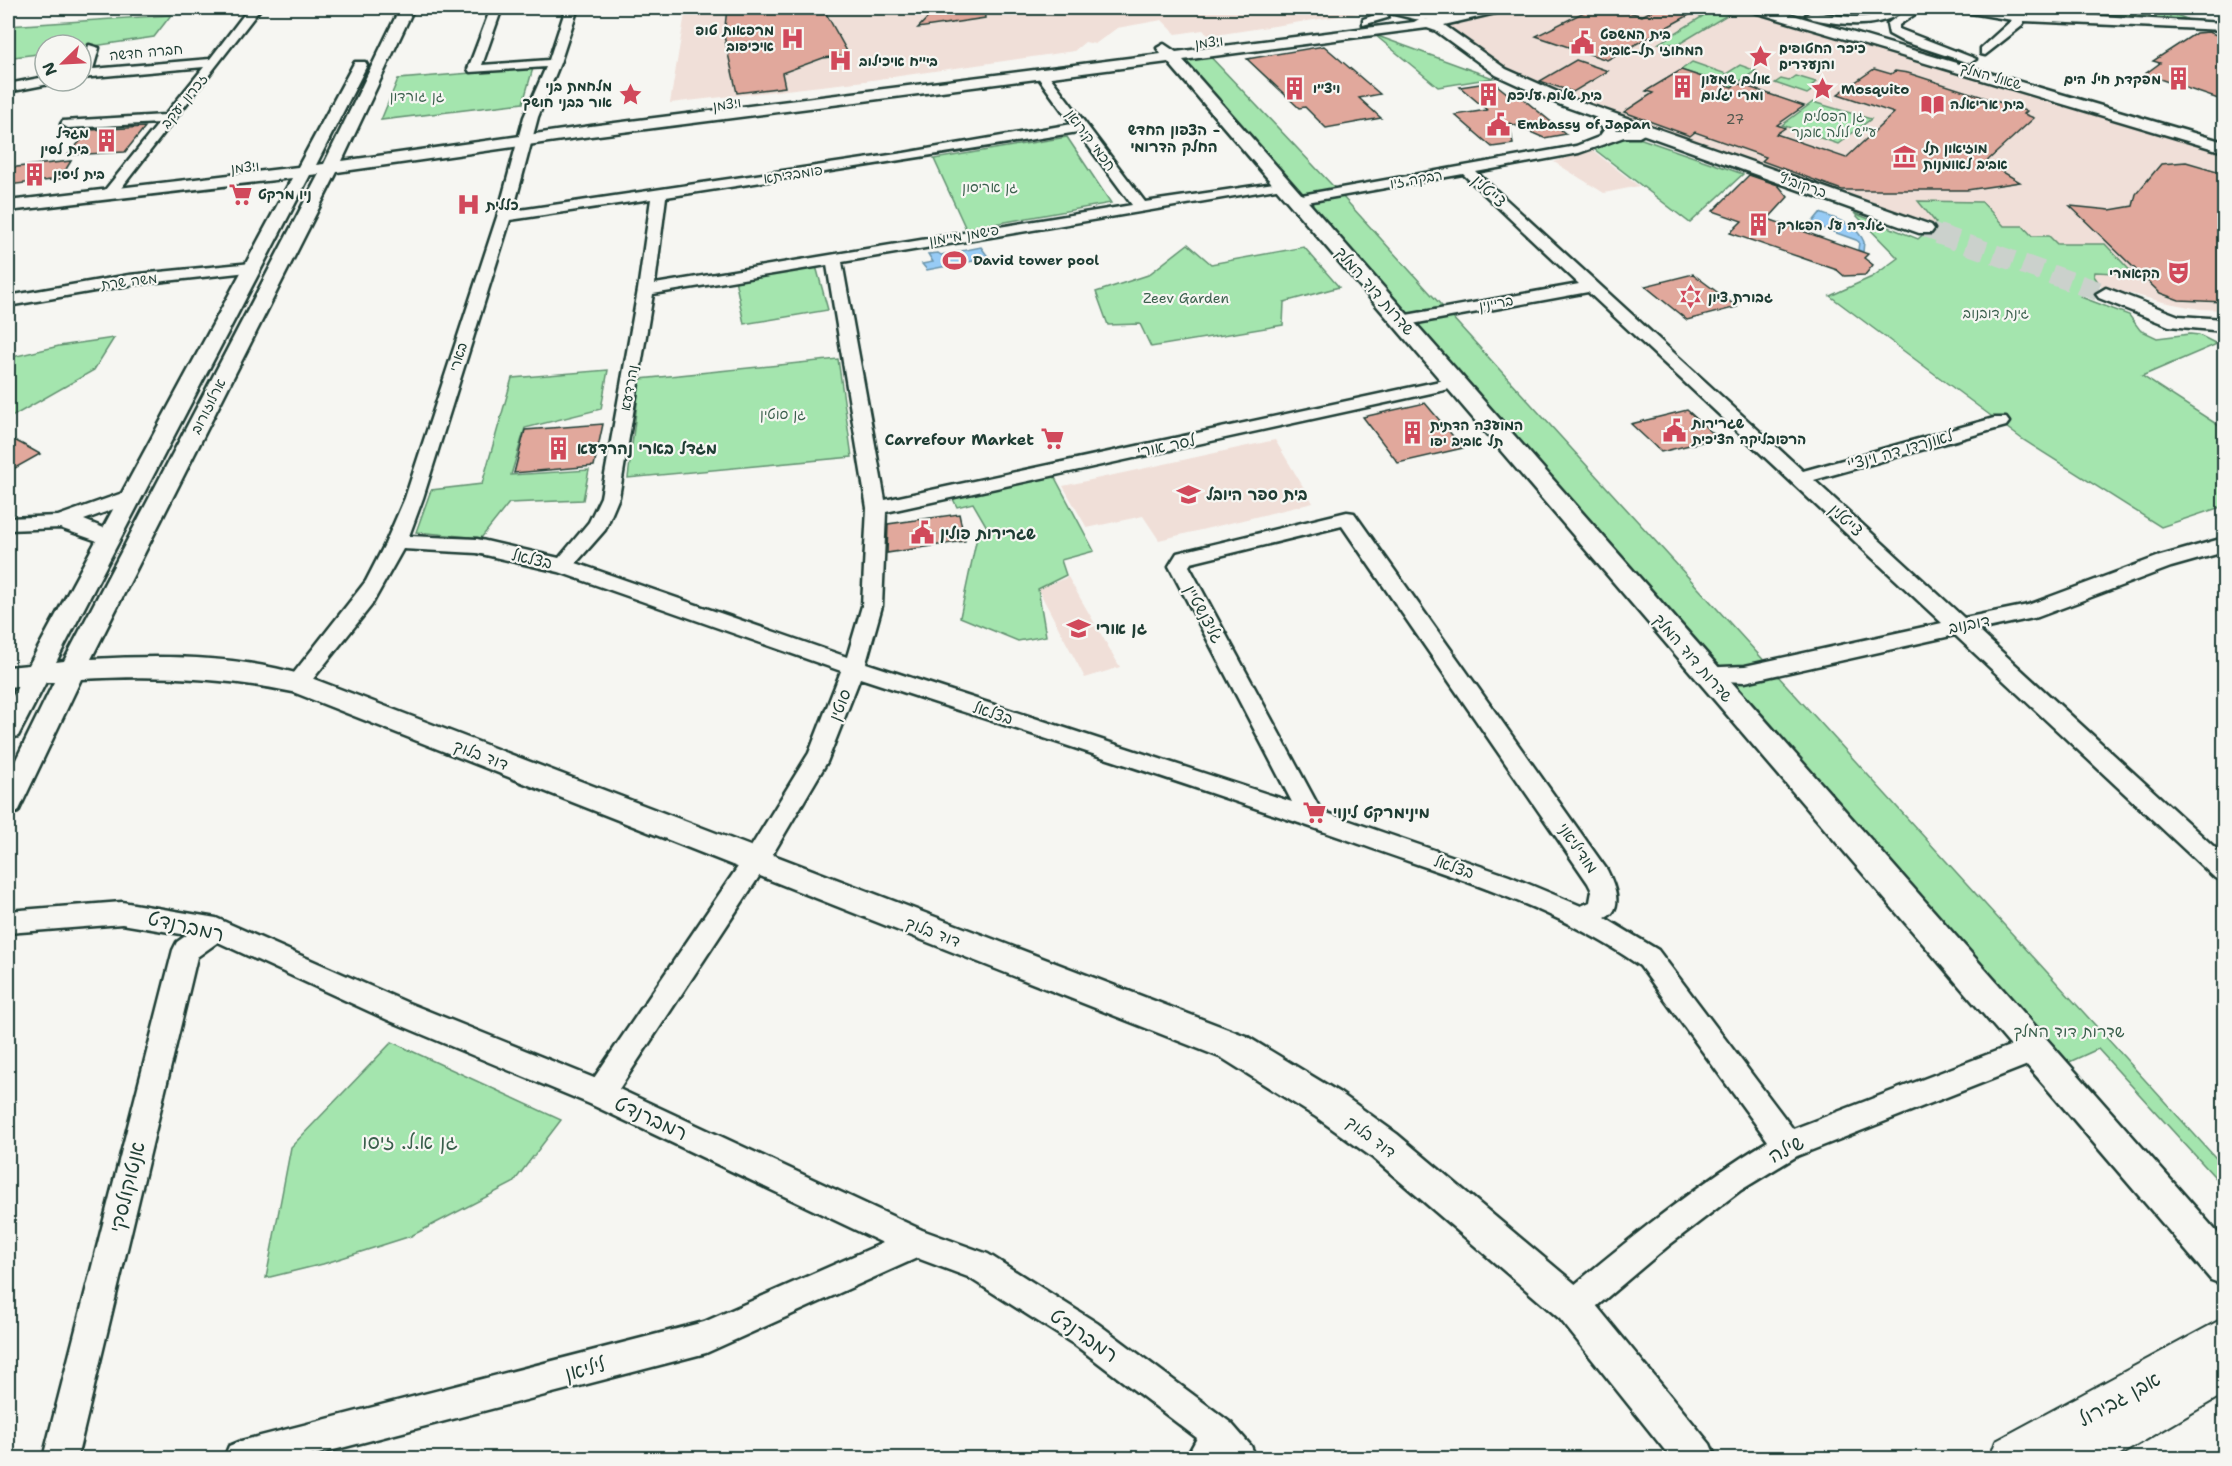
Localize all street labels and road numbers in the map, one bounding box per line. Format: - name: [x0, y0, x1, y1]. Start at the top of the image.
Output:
- street label: ויצמן: [1194, 31, 1224, 53]
- street label: חברה חדשה: [109, 40, 183, 64]
- street label: שאול המלך: [1958, 59, 2024, 93]
- street label: זכרון יעקב: [157, 70, 211, 132]
- street label: ויצמן: [712, 93, 742, 115]
- street label: חכמי קירואן: [1062, 106, 1120, 174]
- street label: ויצמן: [230, 157, 260, 177]
- street label: פומבדיתא: [762, 160, 824, 188]
- street label: רבקה זיו: [1388, 166, 1444, 192]
- street label: ברקוביץ: [1777, 169, 1829, 201]
- street label: צייטלין: [1468, 170, 1510, 212]
- street label: פישמן מיימון: [928, 221, 1000, 249]
- street label: שדרות דוד המלך: [1331, 242, 1419, 340]
- street label: משה שרת: [99, 269, 158, 293]
- street label: בריינין: [1477, 291, 1515, 315]
- street label: בארי: [445, 340, 471, 374]
- street label: נהרדעא: [616, 363, 642, 413]
- street label: ארלוזורוב: [186, 375, 230, 437]
- street label: לאונרדו דה וינצ'י: [1845, 425, 1956, 475]
- street label: לסר אורי: [1135, 429, 1198, 462]
- street label: צייטלין: [1825, 499, 1867, 541]
- street label: בצלאל: [510, 544, 554, 574]
- street label: גליצנשטיין: [1180, 581, 1228, 647]
- street label: שדרות דוד המלך: [1649, 609, 1737, 707]
- street label: דובנוב: [1946, 610, 1992, 638]
- street label: סוטין: [824, 686, 856, 724]
- street label: בצלאל: [970, 697, 1016, 729]
- street label: דוד בלוך: [451, 735, 511, 775]
- street label: מודיליאני: [1553, 819, 1603, 877]
- street label: בצלאל: [1431, 850, 1477, 884]
- street label: רמברנדט: [145, 905, 227, 947]
- street label: דוד בלוך: [903, 912, 963, 952]
- street label: רמברנדט: [610, 1090, 692, 1146]
- street label: דוד בלוך: [1342, 1111, 1400, 1163]
- street label: שילה: [1764, 1129, 1809, 1169]
- street label: אנטוקולסקי: [103, 1139, 151, 1235]
- street label: רמברנדט: [1045, 1302, 1123, 1368]
- street label: ליליאן: [562, 1351, 609, 1387]
- street label: אבן גבירול: [2073, 1366, 2165, 1432]

